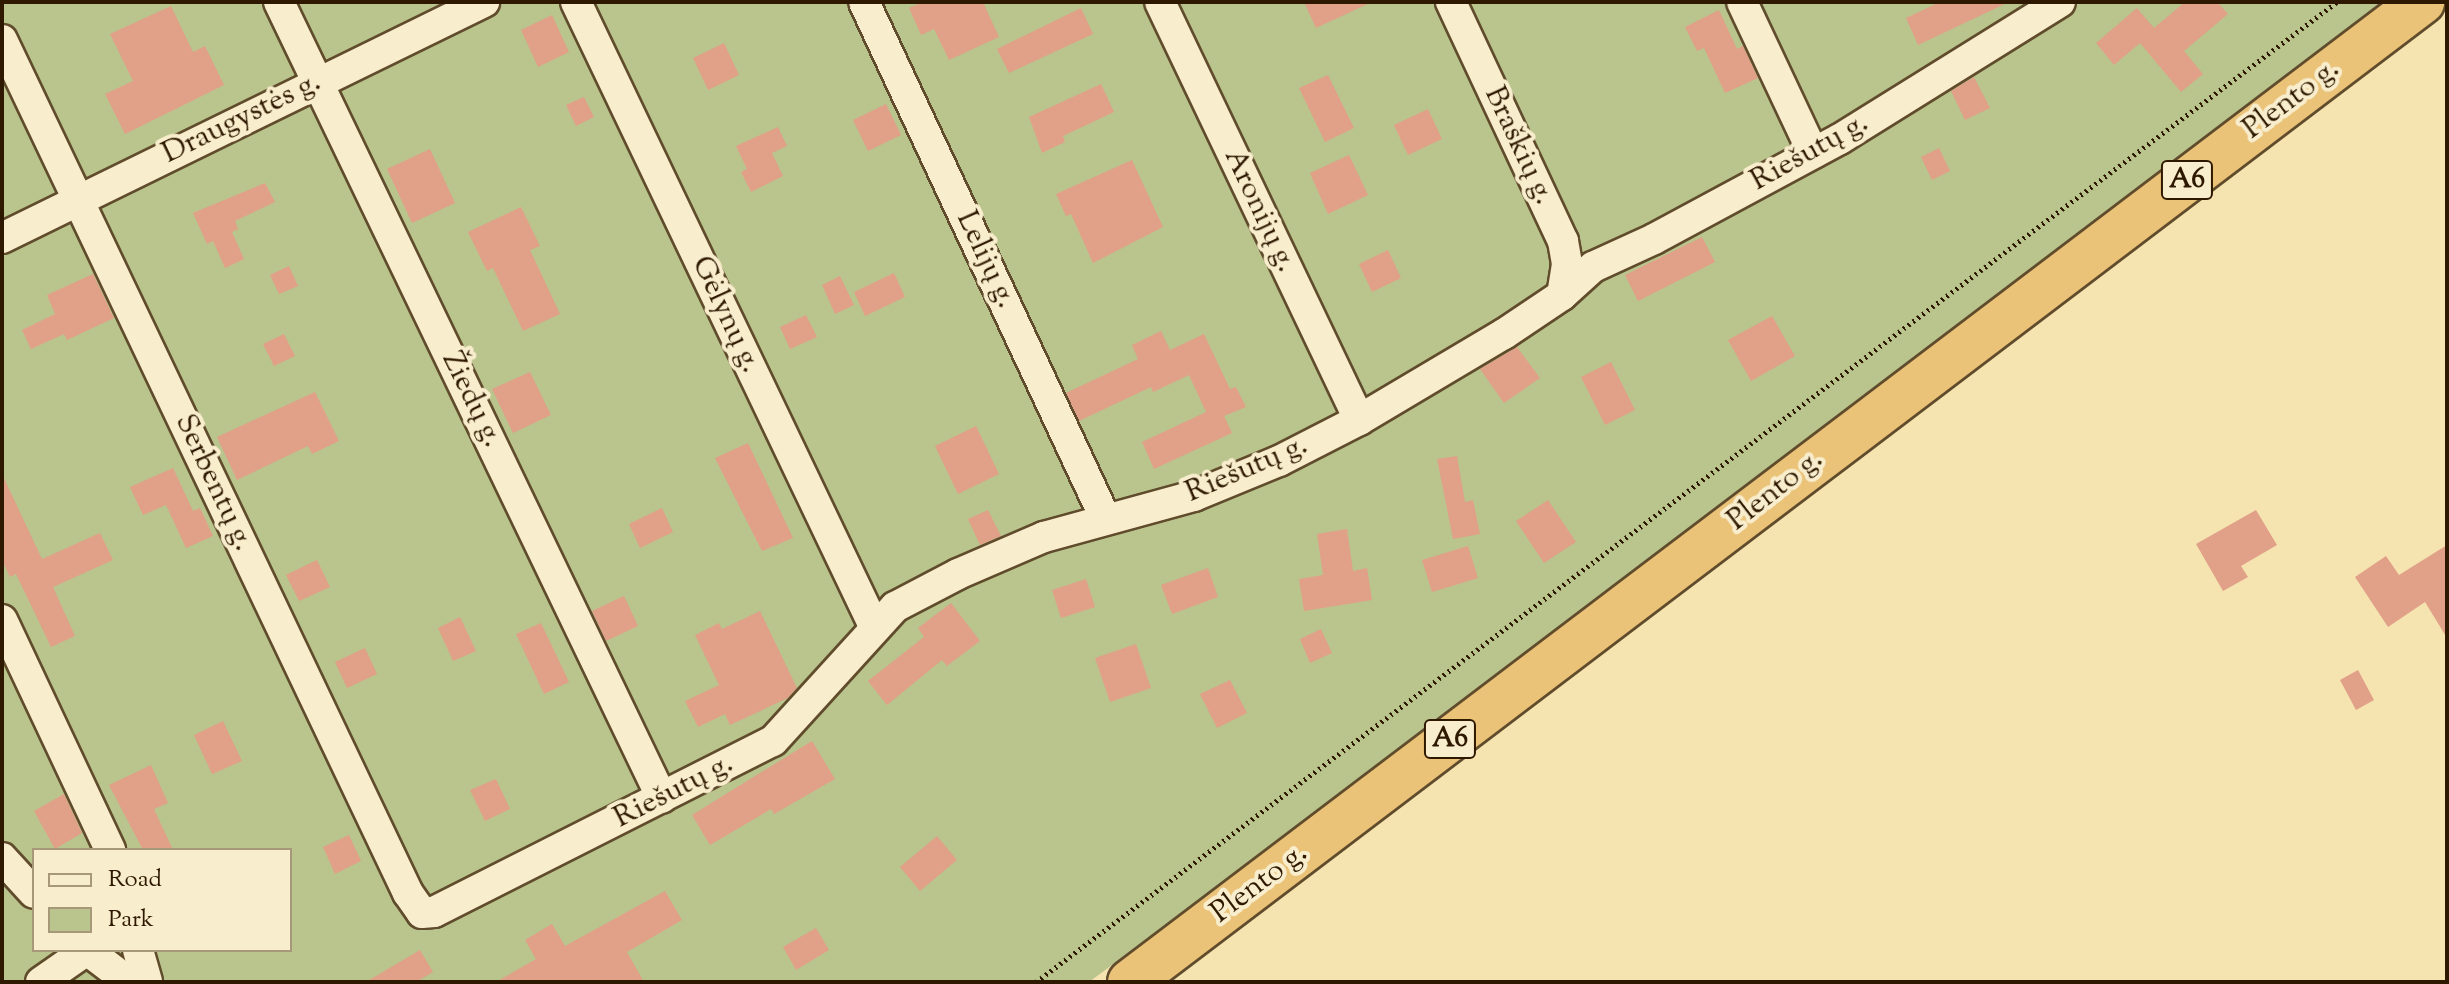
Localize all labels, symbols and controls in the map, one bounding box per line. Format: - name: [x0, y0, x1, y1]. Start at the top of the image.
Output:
- street label: Plento g.: [2237, 52, 2347, 148]
- street label: Draugystės g.: [157, 65, 327, 173]
- street label: Braškių g.: [1475, 81, 1561, 211]
- street label: Riešutų g.: [1745, 106, 1875, 200]
- street label: Aronijų g.: [1215, 144, 1303, 278]
- road number: A6: [2159, 156, 2215, 204]
- street label: Lelijų g.: [947, 206, 1023, 314]
- street label: Gėlynų g.: [682, 251, 768, 379]
- street label: Žiedų g.: [433, 346, 509, 454]
- street label: Serbentų g.: [166, 409, 260, 557]
- street label: Riešutų g.: [1181, 428, 1313, 512]
- street label: Plento g.: [1721, 442, 1831, 540]
- road number: A6: [1422, 715, 1478, 763]
- street label: Riešutų g.: [608, 747, 740, 837]
- street label: Plento g.: [1205, 836, 1315, 932]
- legend: [32, 848, 292, 952]
- text: Road: [108, 863, 162, 897]
- text: Park: [108, 903, 154, 937]

